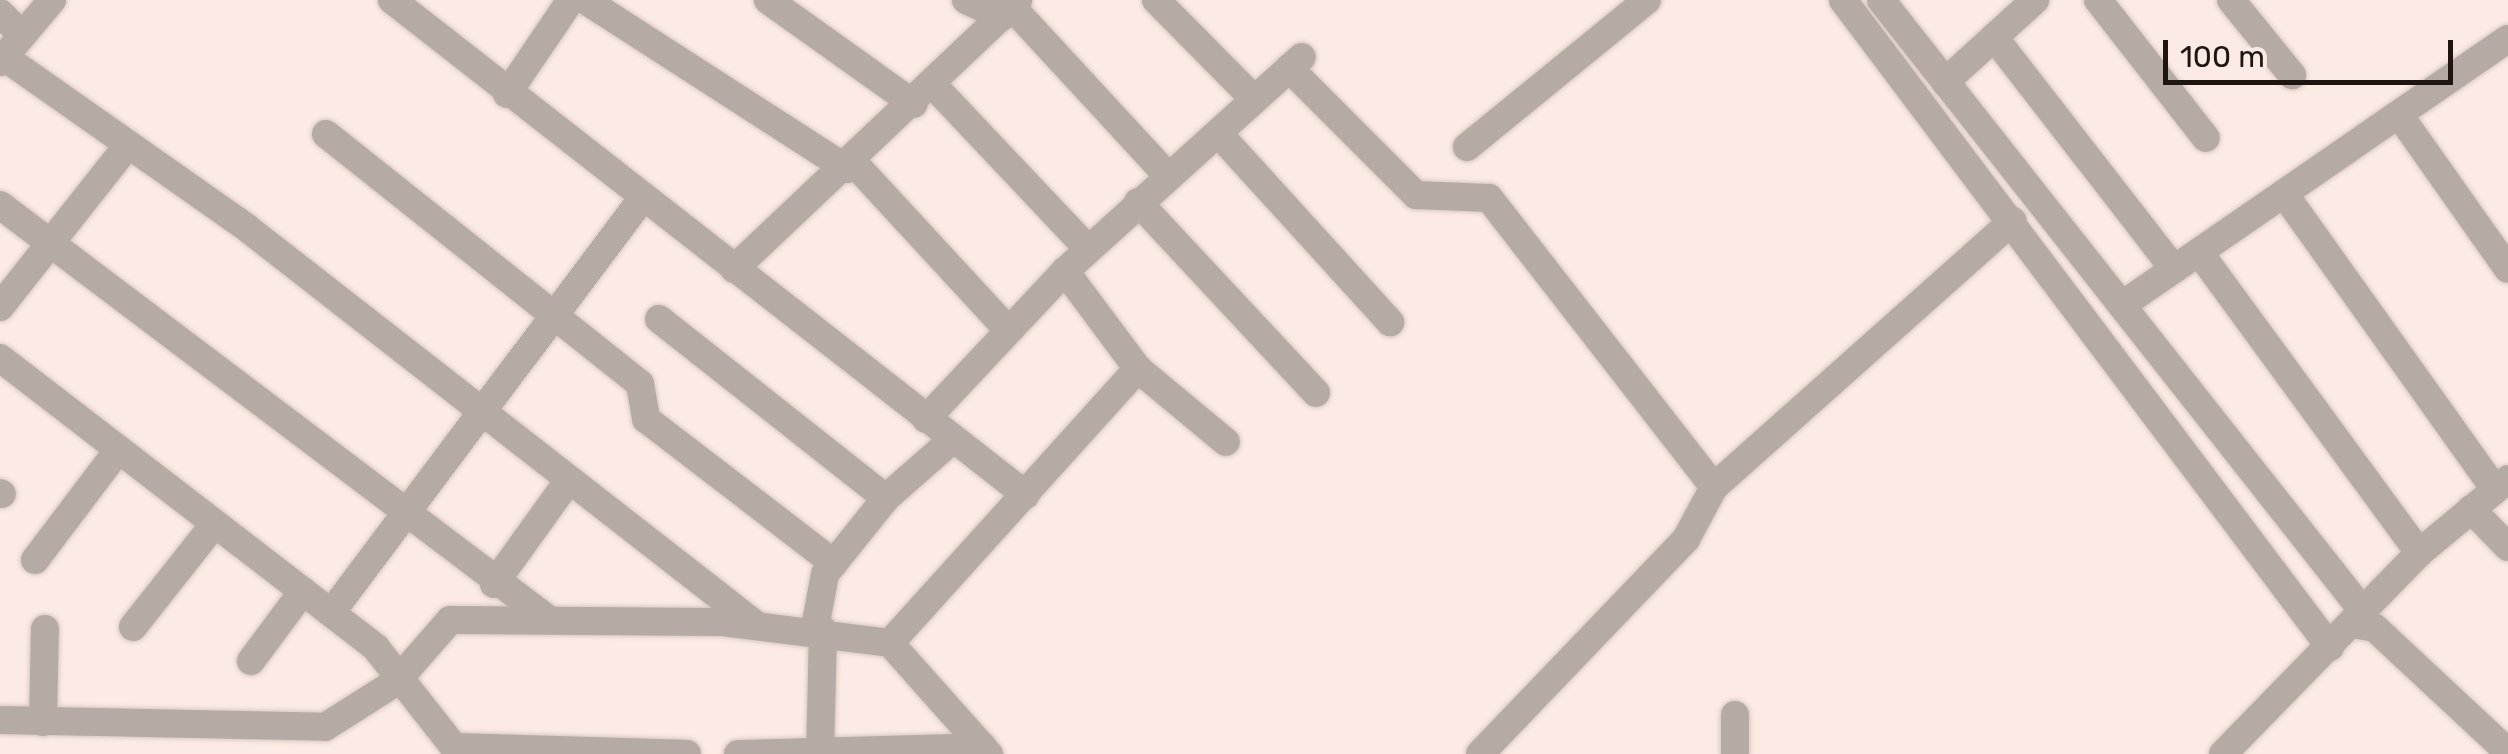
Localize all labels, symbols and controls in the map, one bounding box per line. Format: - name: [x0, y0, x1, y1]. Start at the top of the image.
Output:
- scale bar: [2168, 20, 2458, 82]
- text: 100 m: [2180, 39, 2265, 75]

